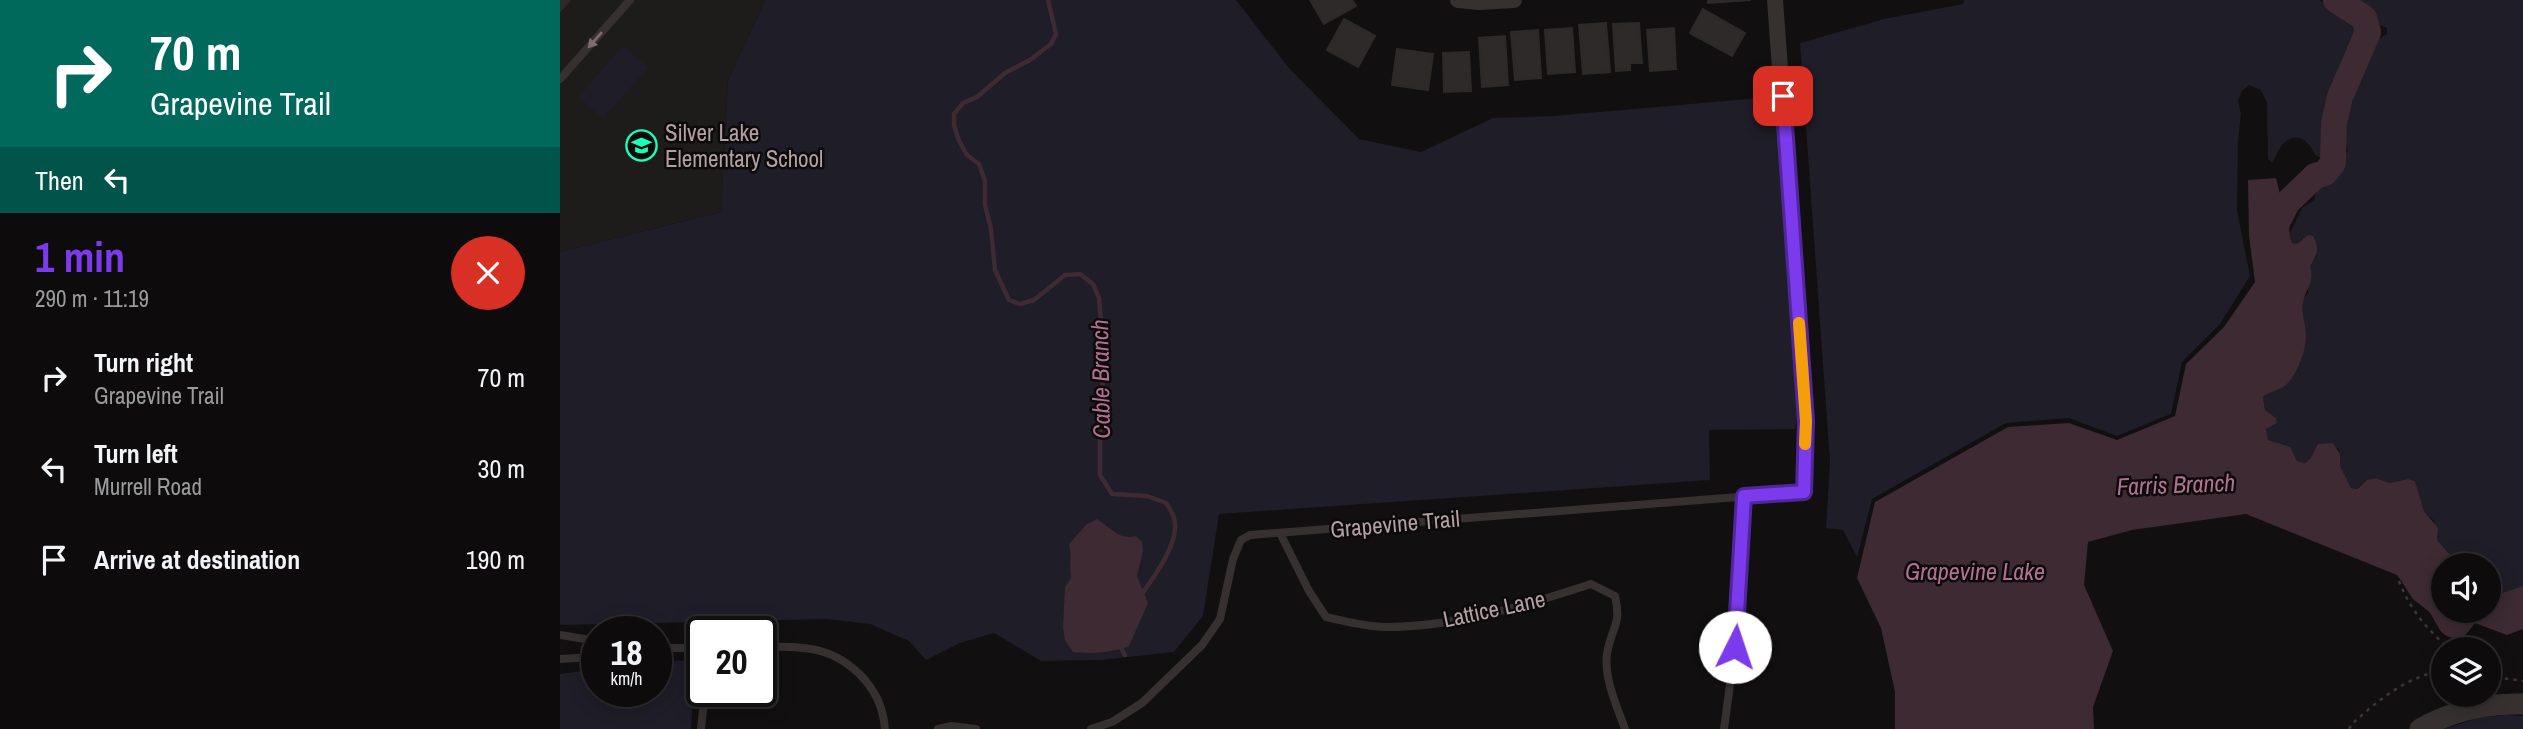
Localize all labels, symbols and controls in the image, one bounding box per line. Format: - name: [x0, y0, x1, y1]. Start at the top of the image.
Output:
- text: 70 m: [150, 19, 242, 85]
- icon: right: [35, 28, 126, 119]
- one-way arrow: [588, 31, 603, 48]
- pin: [1753, 66, 1813, 126]
- icon: arrive: [1764, 77, 1802, 115]
- text: Grapevine Trail: [150, 82, 331, 125]
- place label: Silver Lake Elementary School: [665, 117, 823, 174]
- school or university icon: Silver Lake Elementary School: [625, 129, 659, 163]
- icon: left: [98, 161, 136, 199]
- text: Then: [35, 163, 84, 198]
- text: 1 min: [35, 229, 125, 285]
- button: close: [451, 236, 525, 310]
- text: 290 m · 11:19: [35, 283, 149, 314]
- water label: Cable Branch: [1083, 319, 1117, 439]
- text: Turn right: [94, 345, 193, 380]
- icon: right: [35, 359, 73, 397]
- text: 70 m: [478, 360, 525, 395]
- text: Grapevine Trail: [94, 380, 224, 411]
- text: Turn left: [94, 436, 178, 471]
- icon: left: [35, 450, 73, 488]
- text: 30 m: [478, 451, 525, 486]
- water label: Farris Branch: [2116, 466, 2236, 502]
- text: Murrell Road: [94, 471, 202, 502]
- street label: Grapevine Trail: [1329, 502, 1461, 545]
- icon: arrive: [35, 541, 73, 579]
- text: Arrive at destination: [94, 542, 300, 577]
- text: 190 m: [466, 542, 525, 577]
- map controls: [2431, 553, 2501, 707]
- button: sound: [2431, 553, 2501, 623]
- water label: Grapevine Lake: [1905, 555, 2045, 587]
- street label: Lattice Lane: [1440, 583, 1548, 634]
- position arrow: [1698, 610, 1772, 684]
- speed limit sign: 20: [686, 616, 777, 707]
- text: 18: [611, 629, 642, 676]
- button: layers: [2431, 637, 2501, 707]
- text: km/h: [611, 666, 643, 691]

